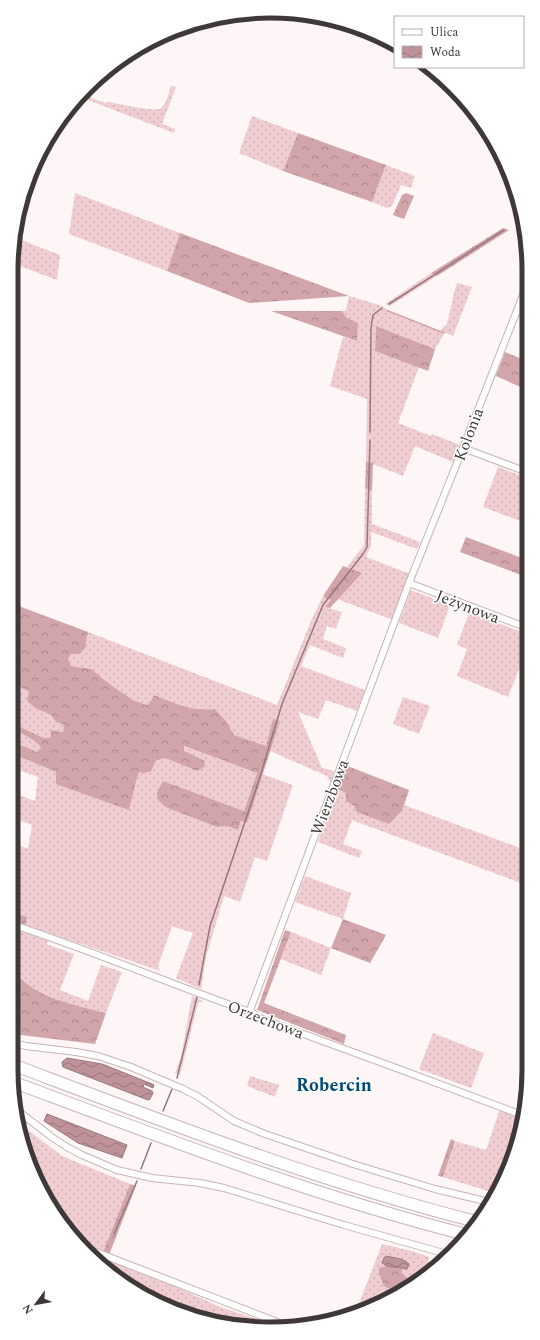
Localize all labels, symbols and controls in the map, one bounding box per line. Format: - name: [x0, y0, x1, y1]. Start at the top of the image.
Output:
- legend: [394, 16, 524, 68]
- text: Ulica: [430, 23, 459, 42]
- text: Woda: [430, 43, 461, 62]
- street label: Kolonia: [448, 404, 490, 464]
- street label: Jeżynowa: [432, 584, 503, 630]
- street label: Wierzbowa: [304, 756, 355, 839]
- street label: Orzechowa: [224, 994, 307, 1046]
- district label: Robercin: [296, 1072, 372, 1099]
- north arrow: [16, 1284, 56, 1324]
- text: N: [18, 1301, 38, 1317]

